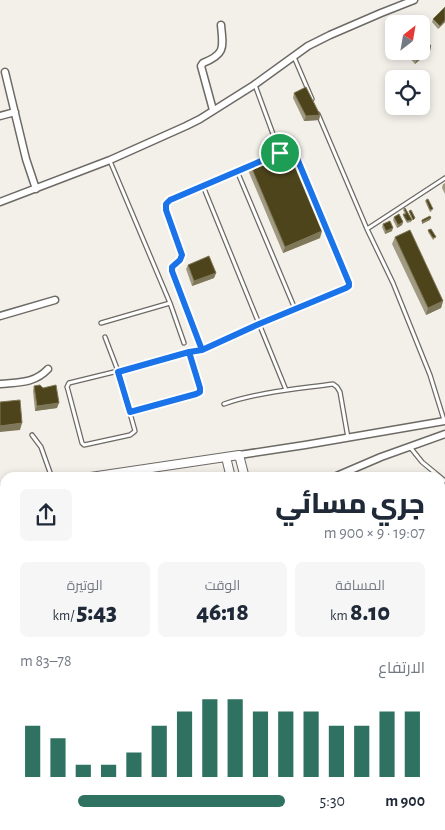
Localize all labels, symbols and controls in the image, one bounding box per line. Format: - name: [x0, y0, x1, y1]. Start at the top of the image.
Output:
- north arrow: [385, 15, 430, 60]
- map controls: [385, 15, 430, 115]
- button: locate: [385, 70, 430, 115]
- pin: [259, 132, 301, 174]
- icon: arrive: [266, 139, 294, 167]
- button: share: [20, 489, 72, 541]
- text: جري مسائي: [275, 491, 425, 519]
- text: 19:07 · 9 × 900 m: [324, 525, 425, 541]
- text: الوتيرة: [67, 579, 103, 593]
- text: الوقت: [205, 579, 240, 593]
- text: المسافة: [335, 579, 385, 593]
- text: 5:43: [77, 600, 117, 625]
- text: 46:18: [196, 600, 249, 625]
- text: 8.10: [350, 600, 390, 625]
- text: /km: [53, 609, 77, 623]
- text: km: [330, 609, 350, 623]
- text: 78–83 m: [20, 653, 72, 669]
- text: الارتفاع: [378, 660, 425, 676]
- text: 5:30: [320, 793, 345, 809]
- text: 900 m: [385, 793, 425, 809]

